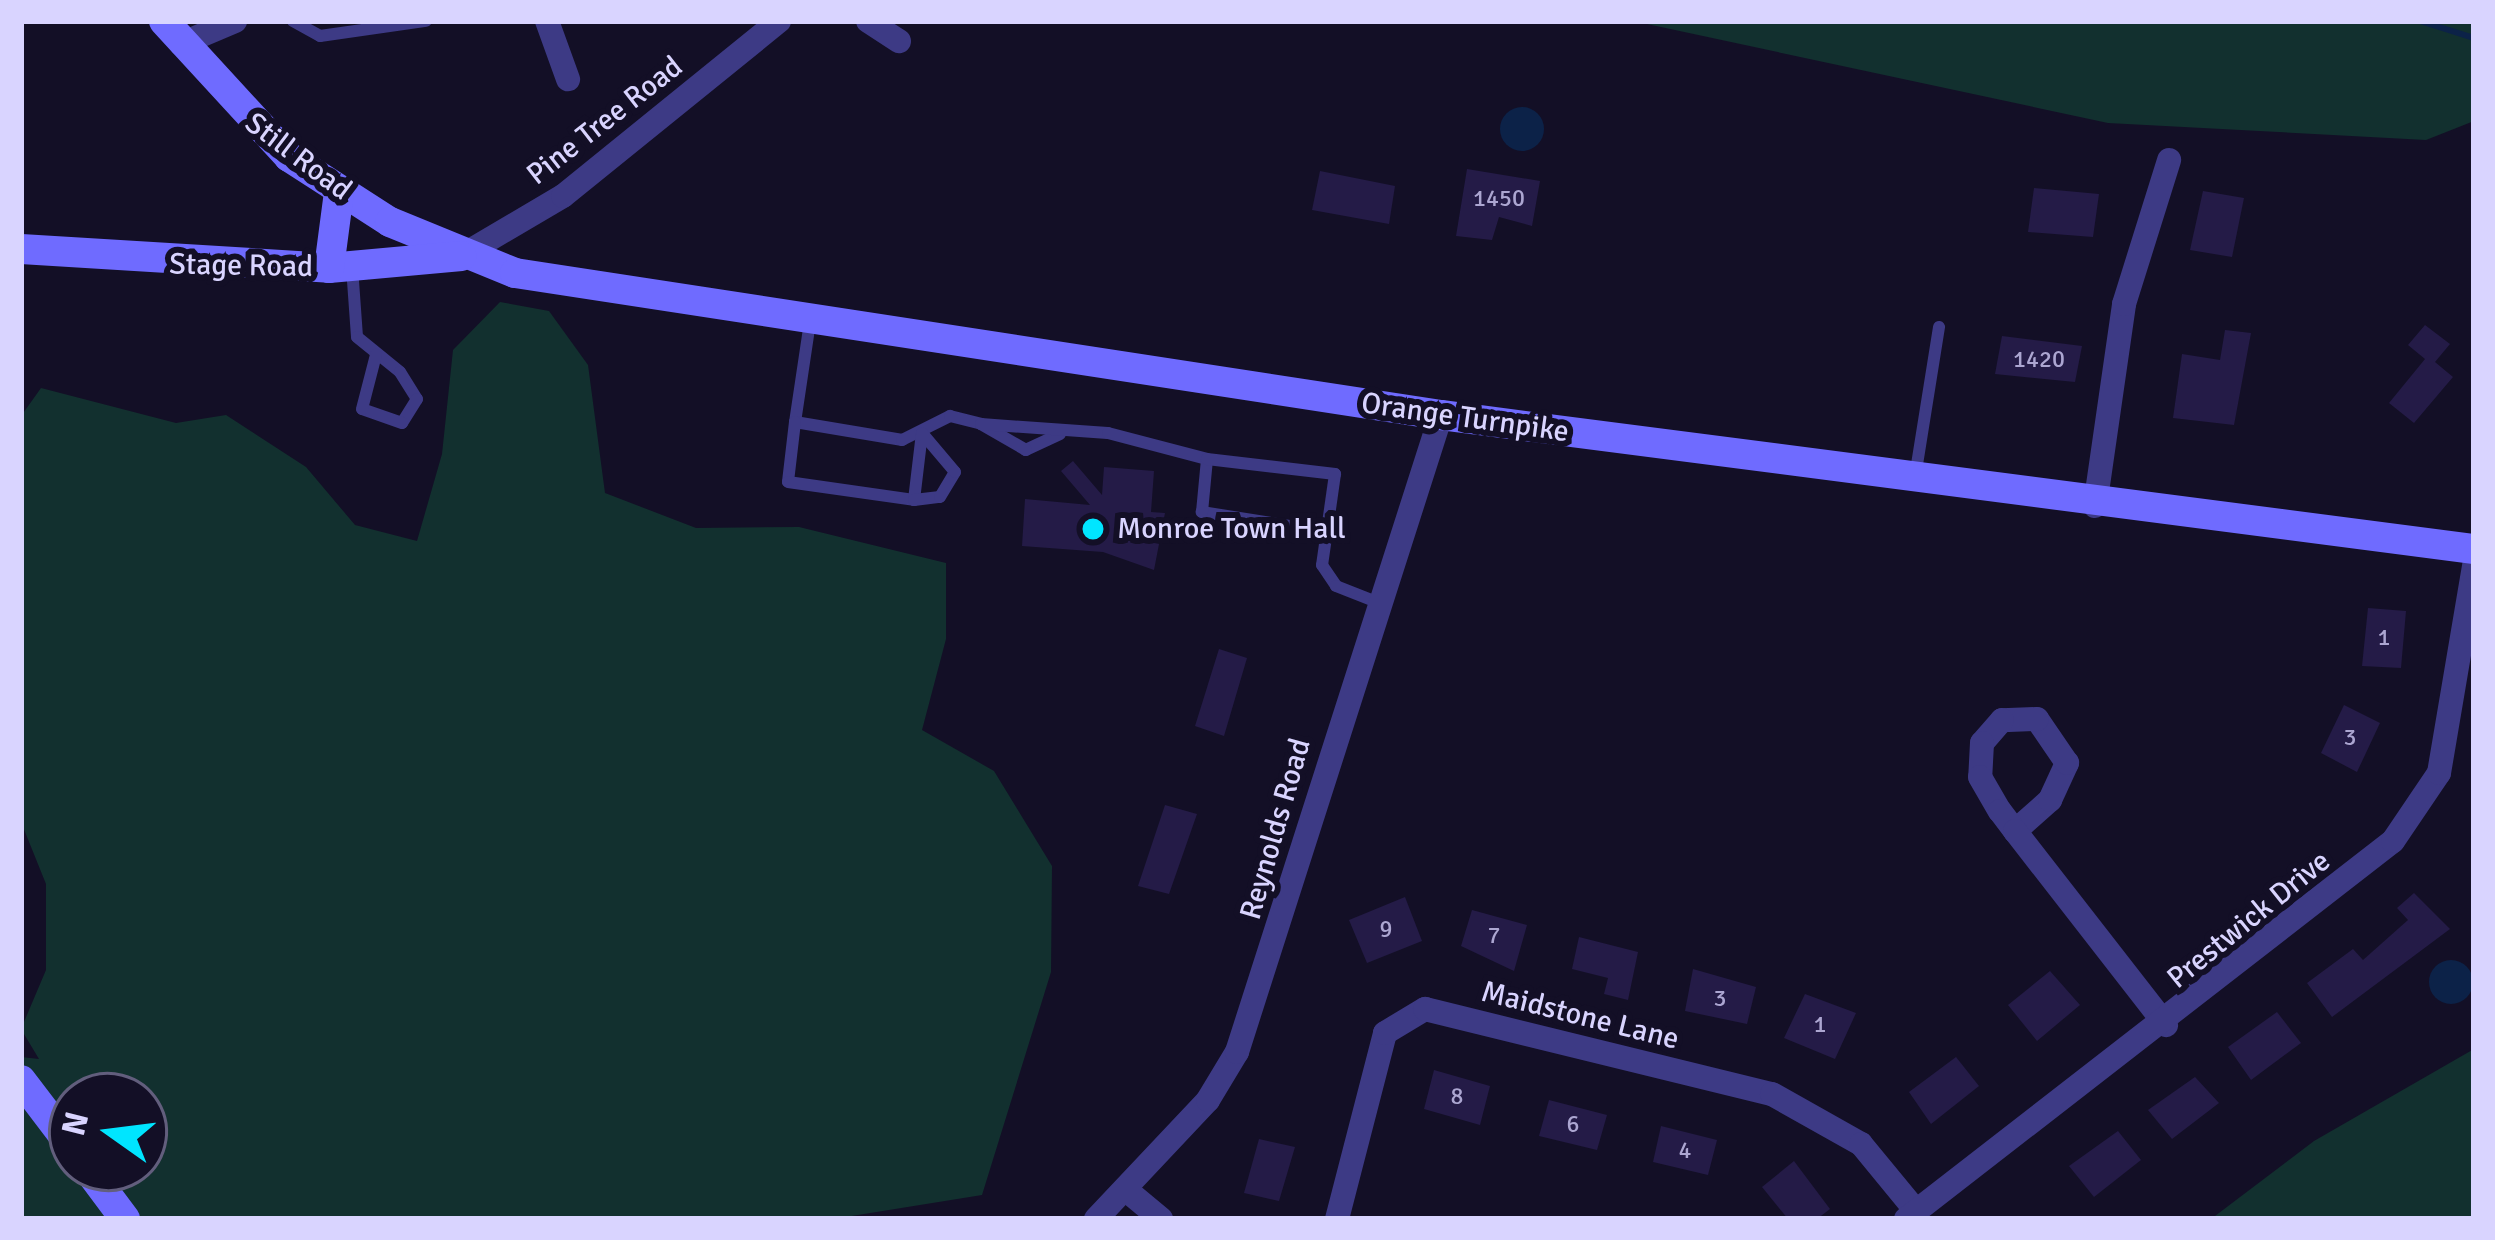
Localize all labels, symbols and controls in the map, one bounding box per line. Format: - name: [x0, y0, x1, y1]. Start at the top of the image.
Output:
- street label: Pine Tree Road: [520, 49, 690, 193]
- street label: Still Road: [238, 105, 358, 209]
- house number: 1450: [1473, 185, 1525, 213]
- street label: Stage Road: [169, 247, 313, 285]
- house number: 1420: [2013, 346, 2065, 374]
- street label: Orange Turnpike: [1359, 386, 1571, 450]
- place label: Monroe Town Hall: [1117, 511, 1346, 547]
- marker: Monroe Town Hall: [1080, 516, 1106, 542]
- house number: 1: [2378, 624, 2390, 652]
- house number: 3: [2344, 724, 2356, 752]
- street label: Reynolds Road: [1233, 734, 1319, 924]
- street label: Prestwick Drive: [2160, 843, 2338, 997]
- house number: 9: [1380, 916, 1392, 944]
- house number: 7: [1488, 922, 1500, 950]
- street label: Maidstone Lane: [1477, 974, 1683, 1058]
- house number: 3: [1714, 985, 1726, 1013]
- house number: 1: [1814, 1011, 1826, 1039]
- north arrow: [48, 1072, 168, 1192]
- house number: 8: [1451, 1083, 1463, 1111]
- text: N: [53, 1108, 98, 1140]
- house number: 6: [1567, 1111, 1579, 1139]
- house number: 4: [1679, 1137, 1691, 1165]

